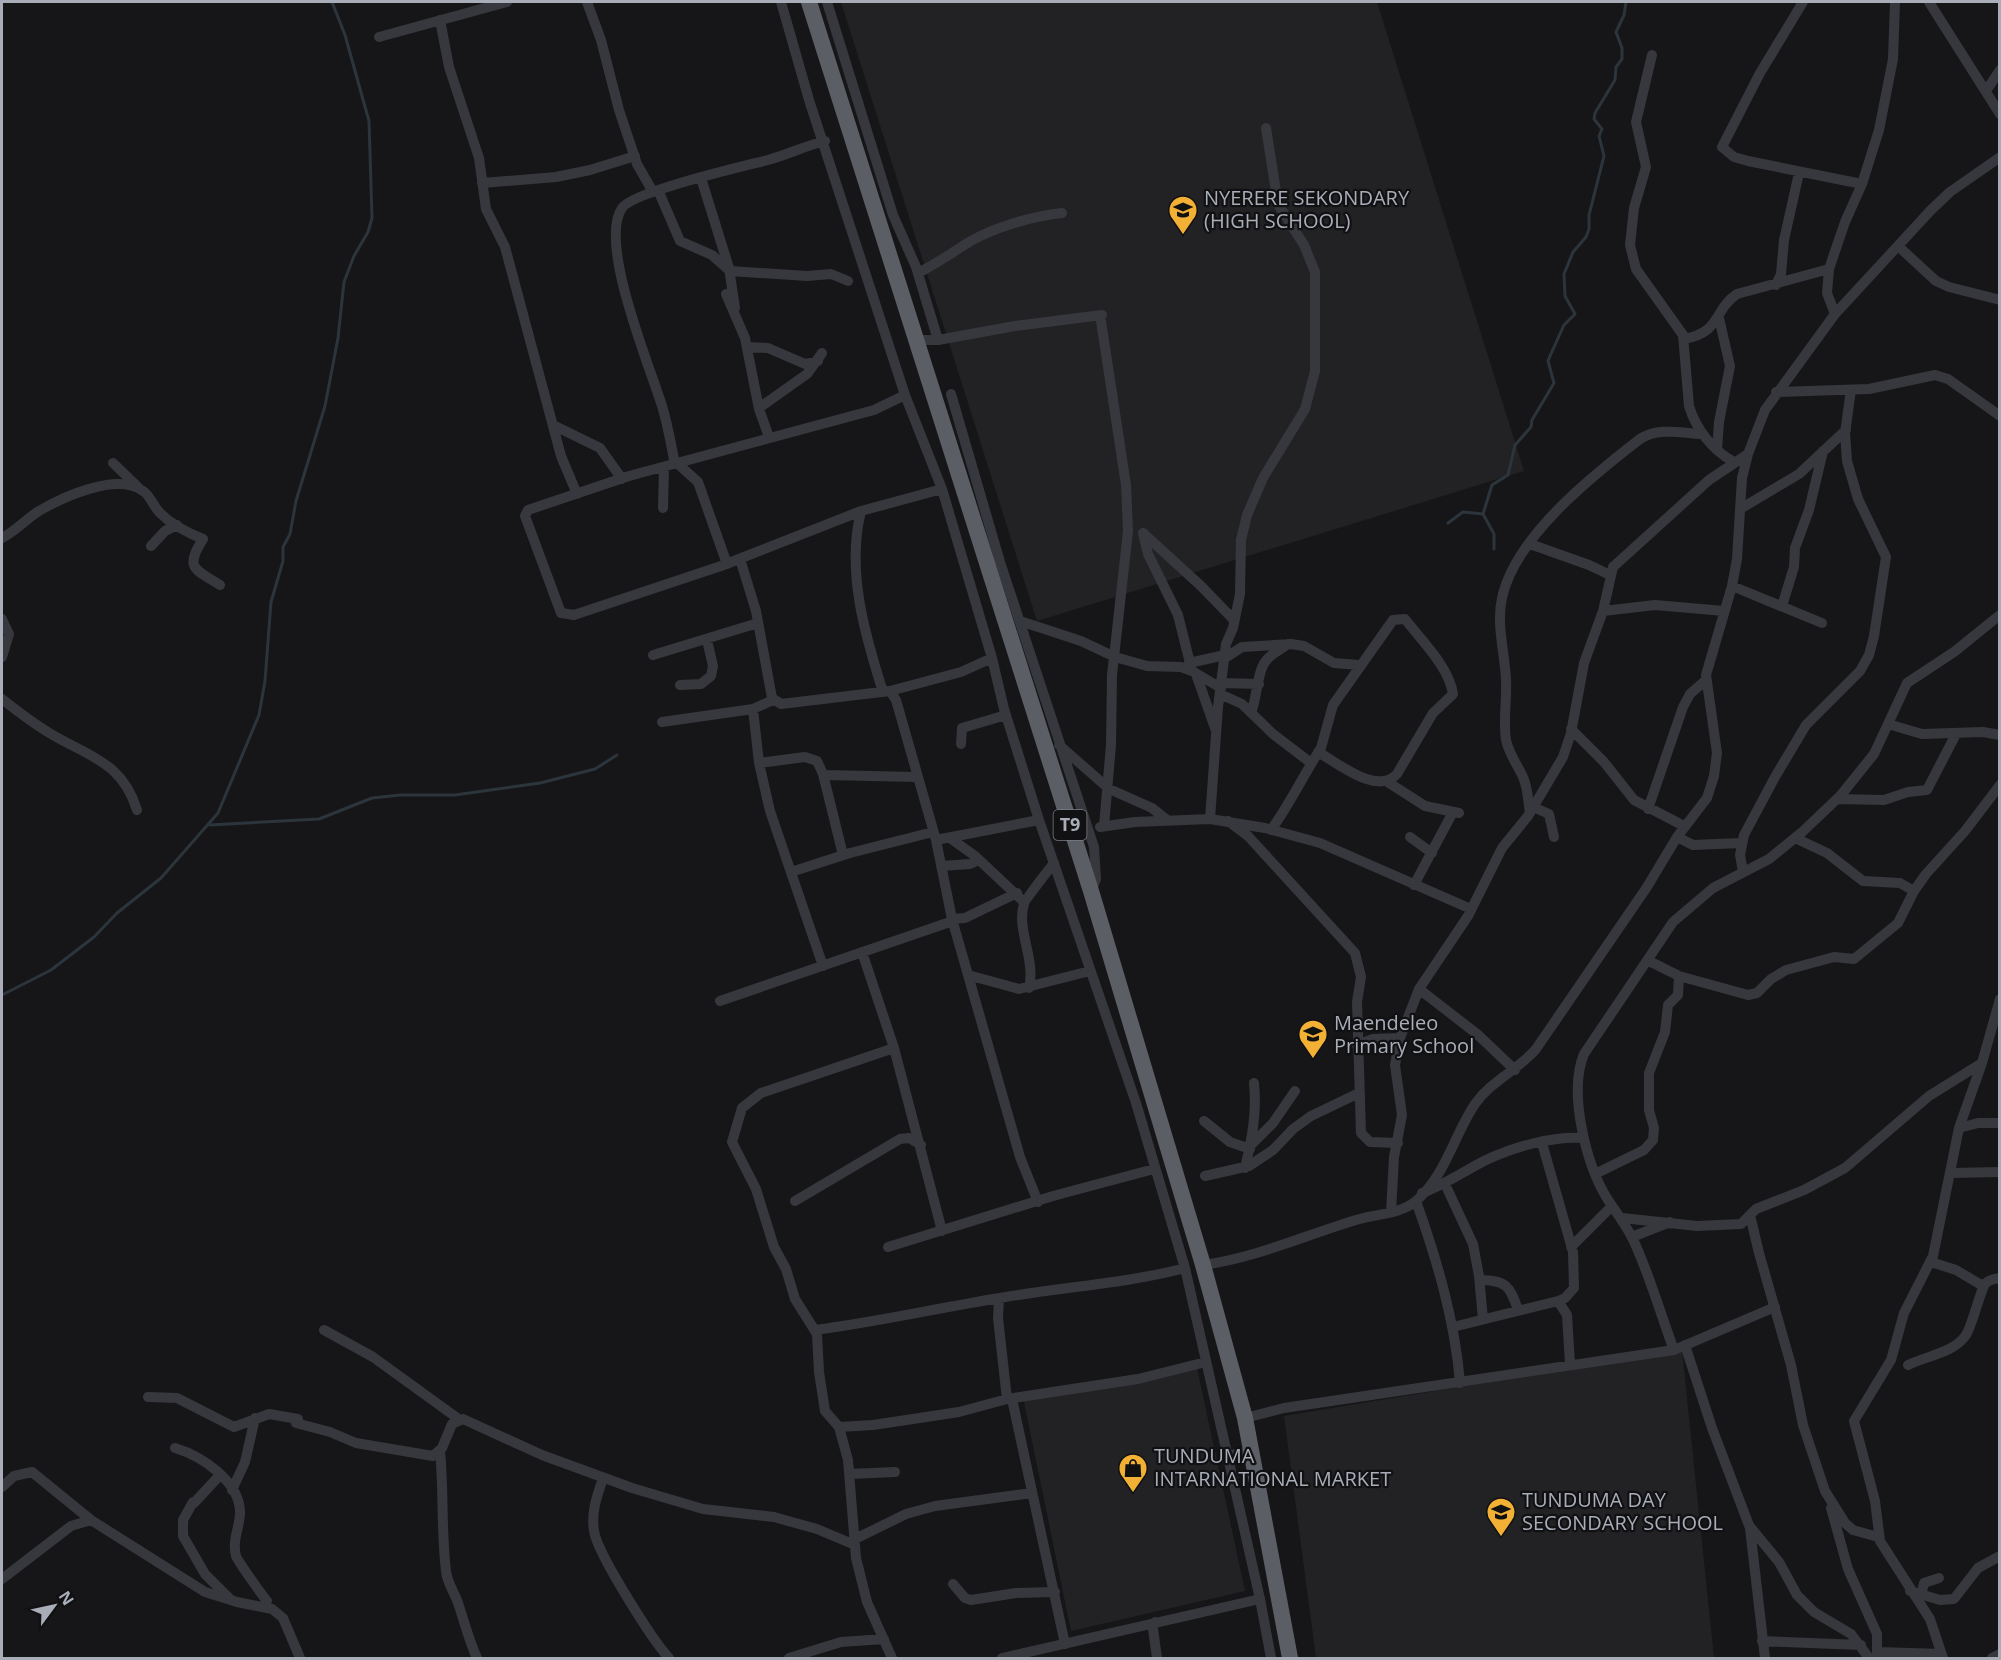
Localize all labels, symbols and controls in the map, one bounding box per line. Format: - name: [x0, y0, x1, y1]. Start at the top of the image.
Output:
- place label: NYERERE SEKONDARY (HIGH SCHOOL): [1204, 184, 1410, 234]
- school or university icon: NYERERE SEKONDARY (HIGH SCHOOL): [1167, 194, 1199, 236]
- road number: T9: [1054, 810, 1086, 840]
- place label: Maendeleo Primary School: [1334, 1009, 1474, 1059]
- school or university icon: Maendeleo Primary School: [1297, 1018, 1329, 1060]
- place label: TUNDUMA INTARNATIONAL MARKET: [1154, 1442, 1391, 1492]
- shop icon: TUNDUMA INTARNATIONAL MARKET: [1117, 1452, 1149, 1494]
- place label: TUNDUMA DAY SECONDARY SCHOOL: [1522, 1486, 1723, 1536]
- school or university icon: TUNDUMA DAY SECONDARY SCHOOL: [1485, 1496, 1517, 1538]
- north arrow: [24, 1576, 84, 1636]
- text: N: [54, 1586, 79, 1609]

